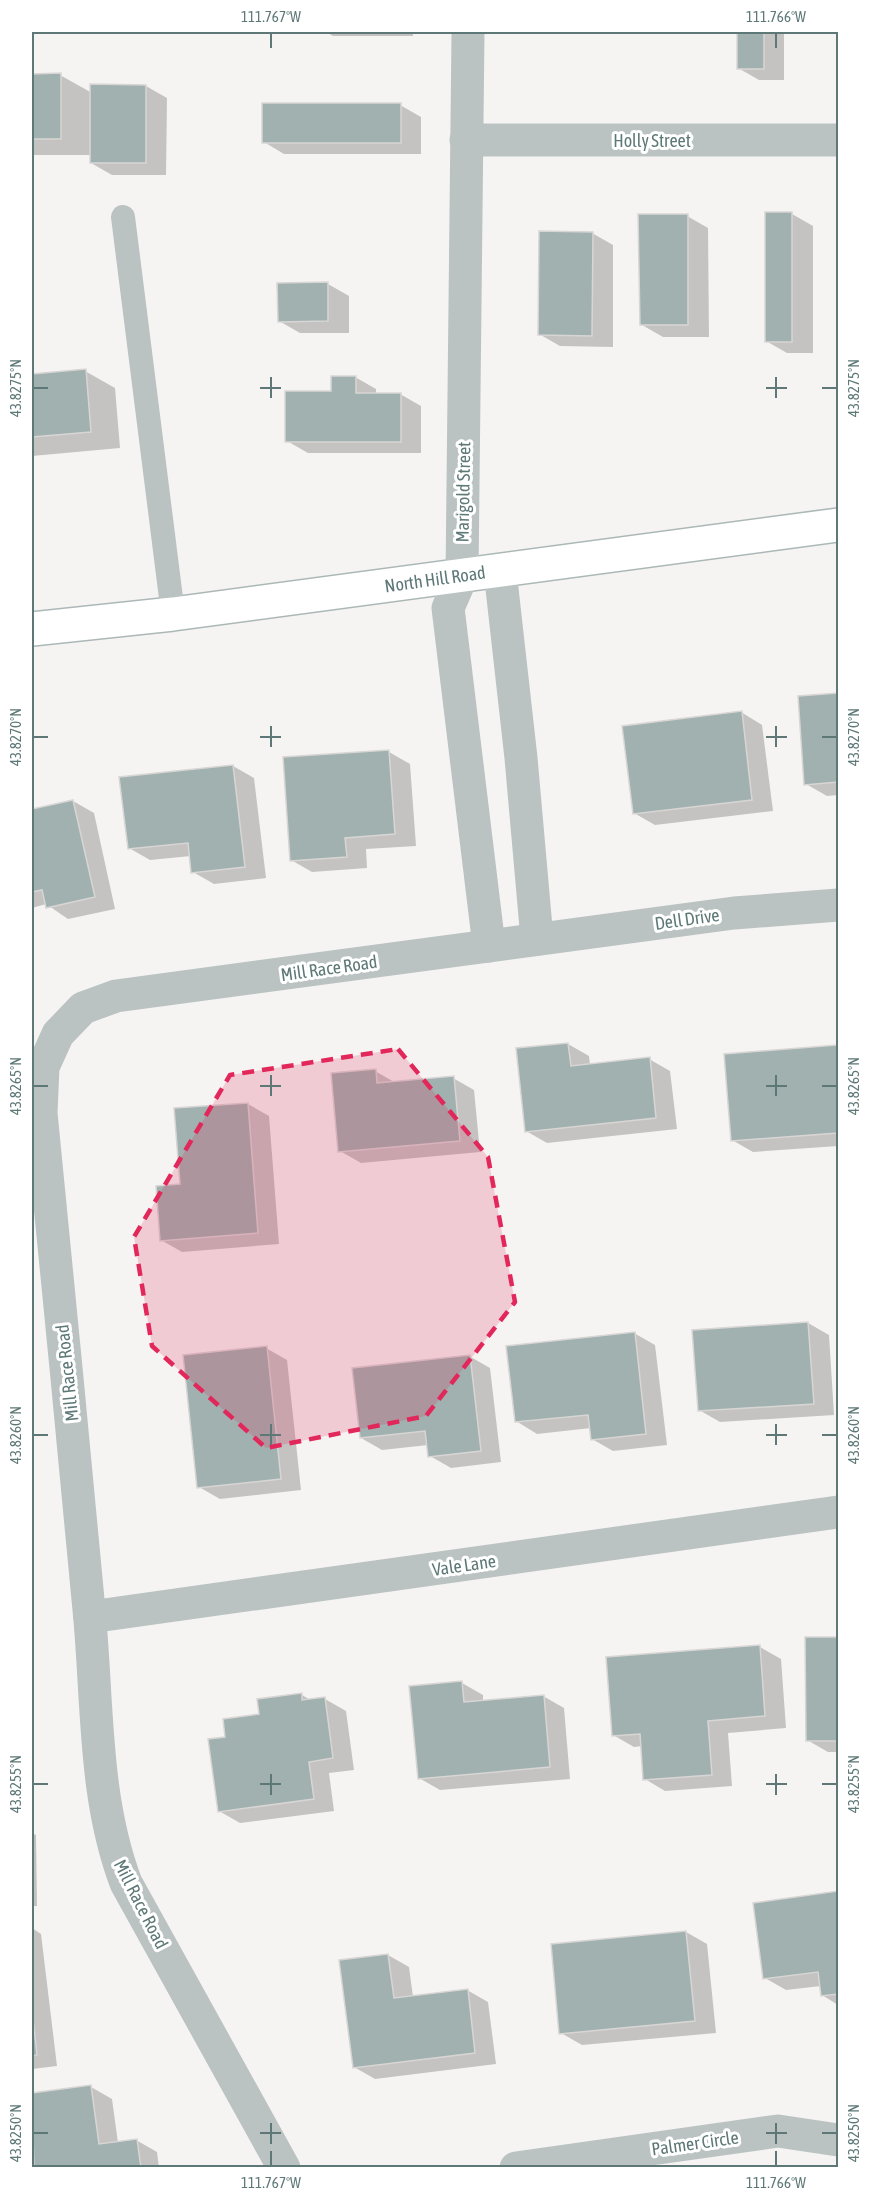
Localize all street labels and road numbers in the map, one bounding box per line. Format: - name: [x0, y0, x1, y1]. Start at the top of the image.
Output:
- street label: Holly Street: [613, 130, 691, 151]
- street label: Marigold Street: [452, 441, 474, 543]
- street label: North Hill Road: [383, 562, 487, 596]
- street label: Dell Drive: [653, 904, 721, 934]
- street label: Mill Race Road: [279, 951, 379, 985]
- street label: Mill Race Road: [51, 1324, 83, 1422]
- street label: Vale Lane: [431, 1550, 497, 1580]
- street label: Mill Race Road: [110, 1856, 172, 1952]
- street label: Palmer Circle: [650, 2127, 740, 2159]

